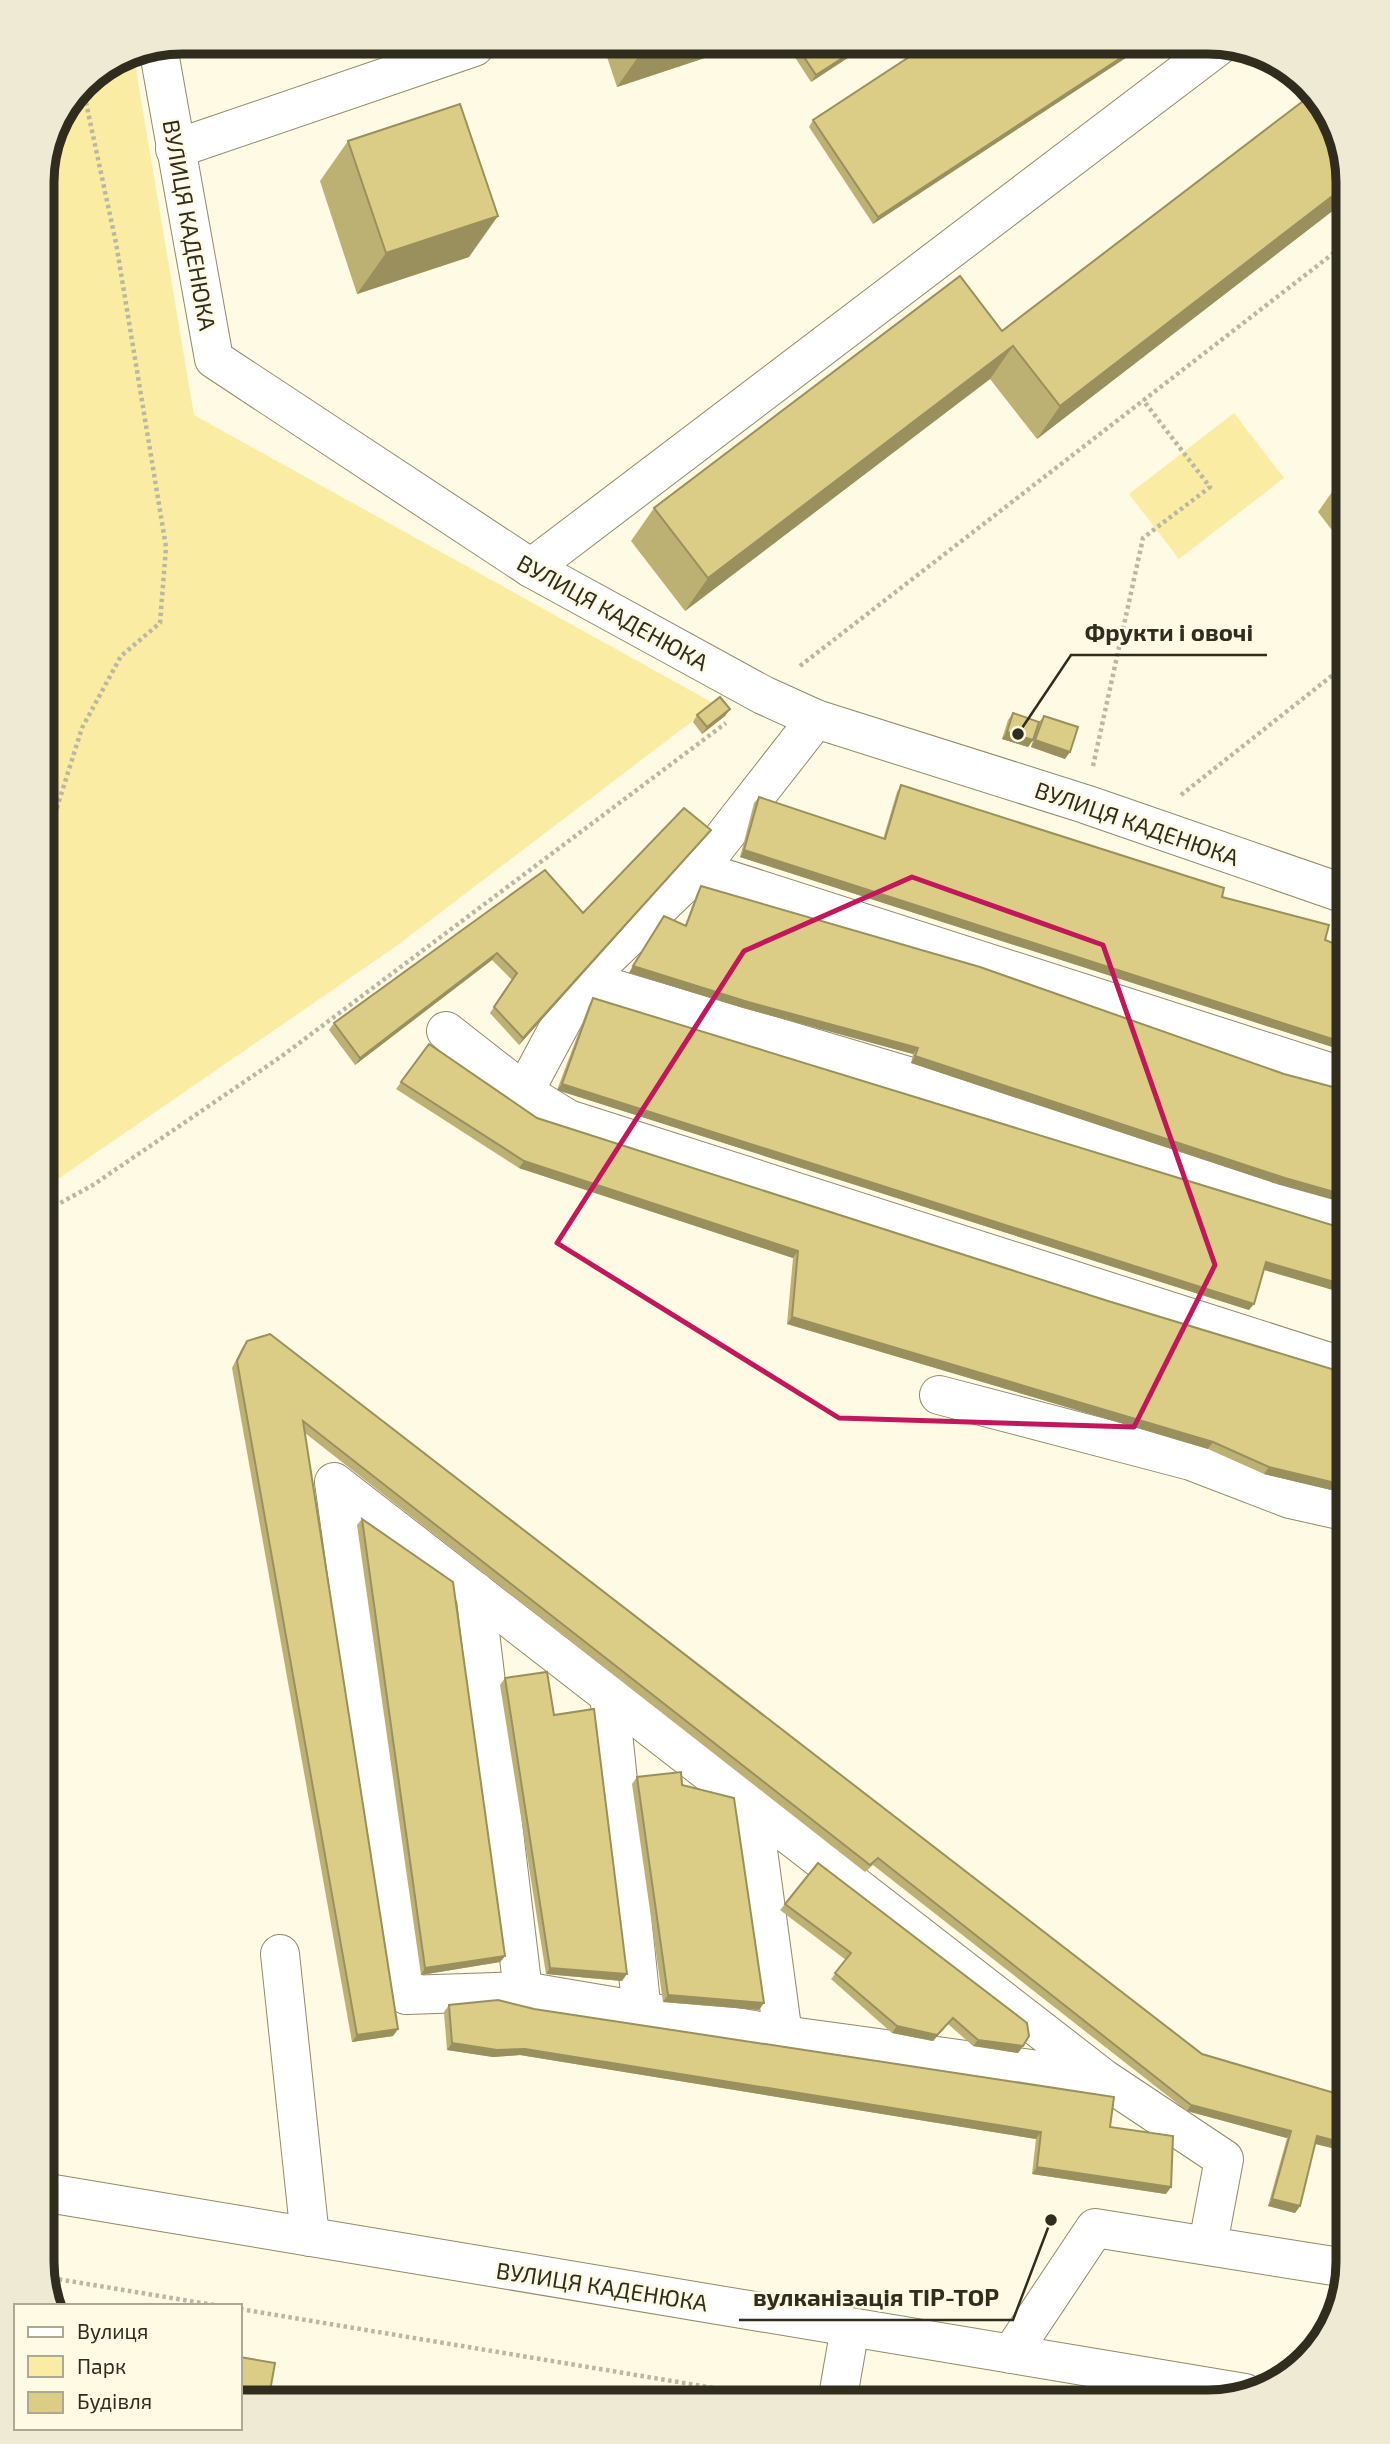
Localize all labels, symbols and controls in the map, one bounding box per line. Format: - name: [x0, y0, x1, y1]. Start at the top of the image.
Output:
- street label: ВУЛИЦЯ КАДЕНЮКА: [158, 117, 222, 333]
- street label: ВУЛИЦЯ КАДЕНЮКА: [513, 548, 714, 676]
- callout: Фрукти і овочі: [1071, 610, 1267, 655]
- text: Фрукти і овочі: [1085, 617, 1253, 646]
- street label: ВУЛИЦЯ КАДЕНЮКА: [1031, 775, 1243, 871]
- street label: ВУЛИЦЯ КАДЕНЮКА: [494, 2255, 711, 2317]
- callout: вулканізація TIP-TOP: [739, 2275, 1013, 2320]
- text: вулканізація TIP-TOP: [753, 2282, 999, 2311]
- legend: [14, 2304, 242, 2430]
- text: Вулиця: [77, 2318, 148, 2344]
- text: Парк: [77, 2353, 126, 2378]
- text: Будівля: [77, 2388, 152, 2414]

